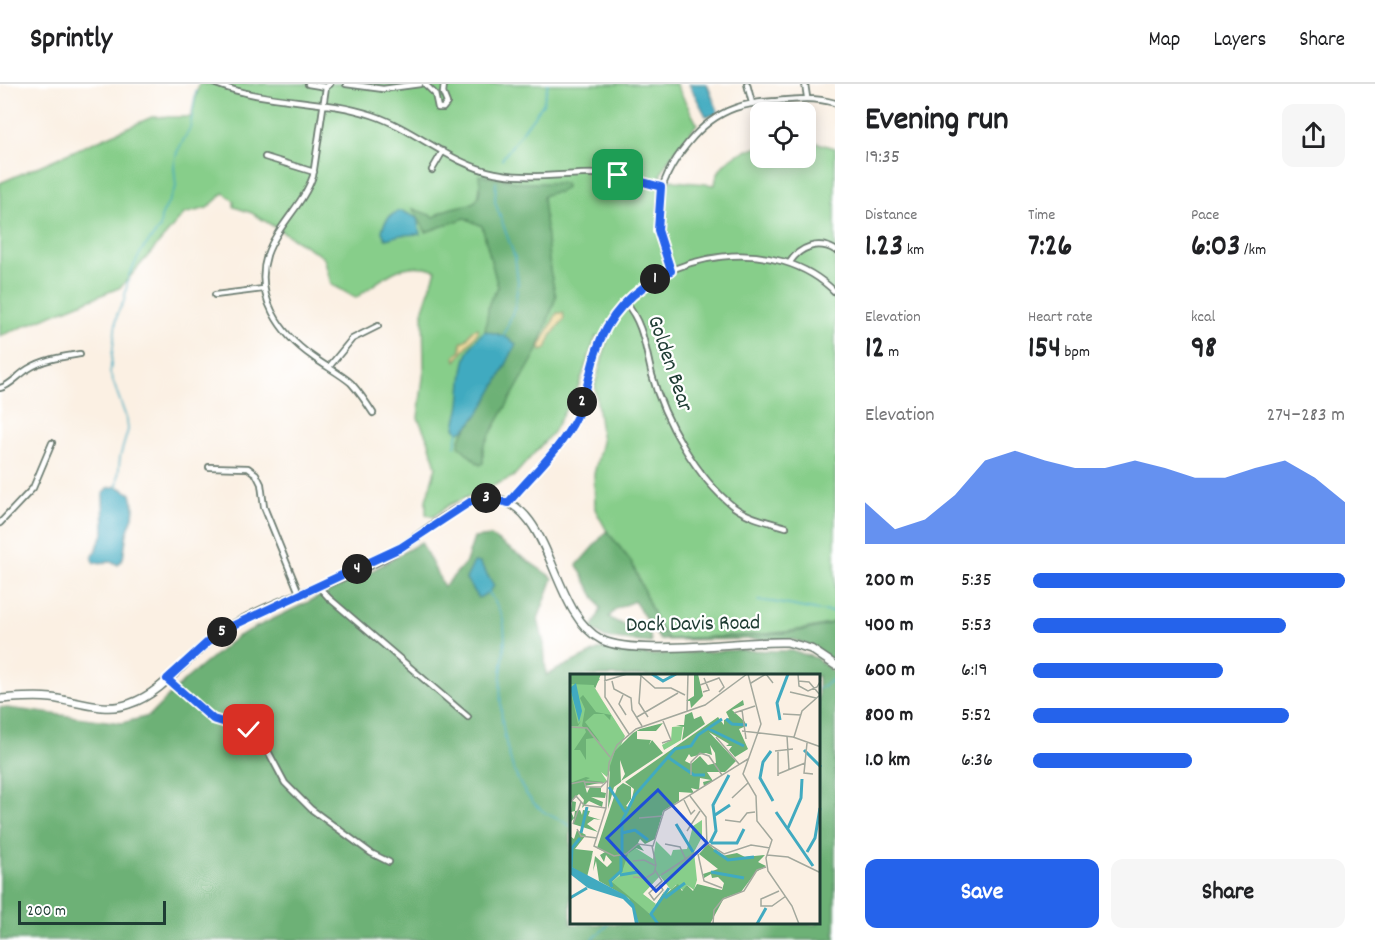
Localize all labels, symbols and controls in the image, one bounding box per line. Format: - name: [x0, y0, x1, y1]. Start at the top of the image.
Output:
- text: Sprintly: [30, 21, 112, 61]
- text: Map: [1149, 26, 1180, 56]
- text: Layers: [1213, 26, 1266, 56]
- text: Share: [1299, 26, 1345, 56]
- text: Evening run: [865, 98, 1009, 145]
- map controls: [750, 102, 816, 168]
- button: locate: [750, 102, 816, 168]
- button: share: [1282, 104, 1345, 167]
- text: 19:35: [865, 144, 900, 172]
- pin: [592, 149, 643, 200]
- icon: arrive: [601, 158, 634, 191]
- text: Distance: [865, 204, 917, 227]
- text: Time: [1028, 204, 1055, 227]
- text: Pace: [1191, 204, 1219, 227]
- text: 1.23: [865, 227, 903, 270]
- text: 7:26: [1028, 227, 1072, 270]
- text: 6:03: [1191, 227, 1240, 270]
- text: km: [903, 239, 924, 262]
- text: /km: [1240, 239, 1266, 262]
- pin: 1: [640, 264, 670, 294]
- text: 1: [653, 267, 657, 290]
- text: Elevation: [865, 306, 921, 329]
- text: Heart rate: [1028, 306, 1093, 329]
- text: kcal: [1191, 306, 1215, 329]
- street label: Golden Bear: [638, 312, 700, 417]
- text: 12: [865, 329, 885, 372]
- text: 154: [1028, 329, 1061, 372]
- text: 98: [1191, 329, 1217, 372]
- text: m: [885, 341, 899, 364]
- text: bpm: [1061, 341, 1090, 364]
- pin: 2: [567, 387, 597, 417]
- text: 2: [579, 390, 586, 413]
- text: Elevation: [865, 402, 935, 430]
- text: 274–283 m: [1266, 402, 1345, 430]
- pin: 3: [471, 483, 501, 513]
- text: 3: [482, 486, 490, 509]
- pin: 4: [342, 554, 372, 584]
- text: 4: [354, 557, 360, 580]
- text: 200 m: [865, 567, 914, 595]
- text: 5:35: [961, 567, 992, 595]
- street label: Dock Davis Road: [626, 608, 760, 642]
- text: 400 m: [865, 612, 913, 640]
- text: 5:53: [961, 612, 992, 640]
- pin: 5: [207, 617, 237, 647]
- text: 5: [218, 620, 226, 643]
- text: 600 m: [865, 657, 915, 685]
- text: 6:19: [961, 657, 988, 685]
- inset map: [570, 674, 820, 925]
- text: 800 m: [865, 702, 913, 730]
- text: 5:52: [961, 702, 992, 730]
- pin: [223, 704, 274, 755]
- icon: check: [232, 713, 265, 746]
- text: 1.0 km: [865, 747, 910, 775]
- text: 6:36: [961, 747, 993, 775]
- button: Save: [865, 859, 1099, 928]
- button: Share: [1111, 859, 1345, 928]
- scale bar: [18, 898, 166, 926]
- text: 200 m: [27, 900, 66, 923]

